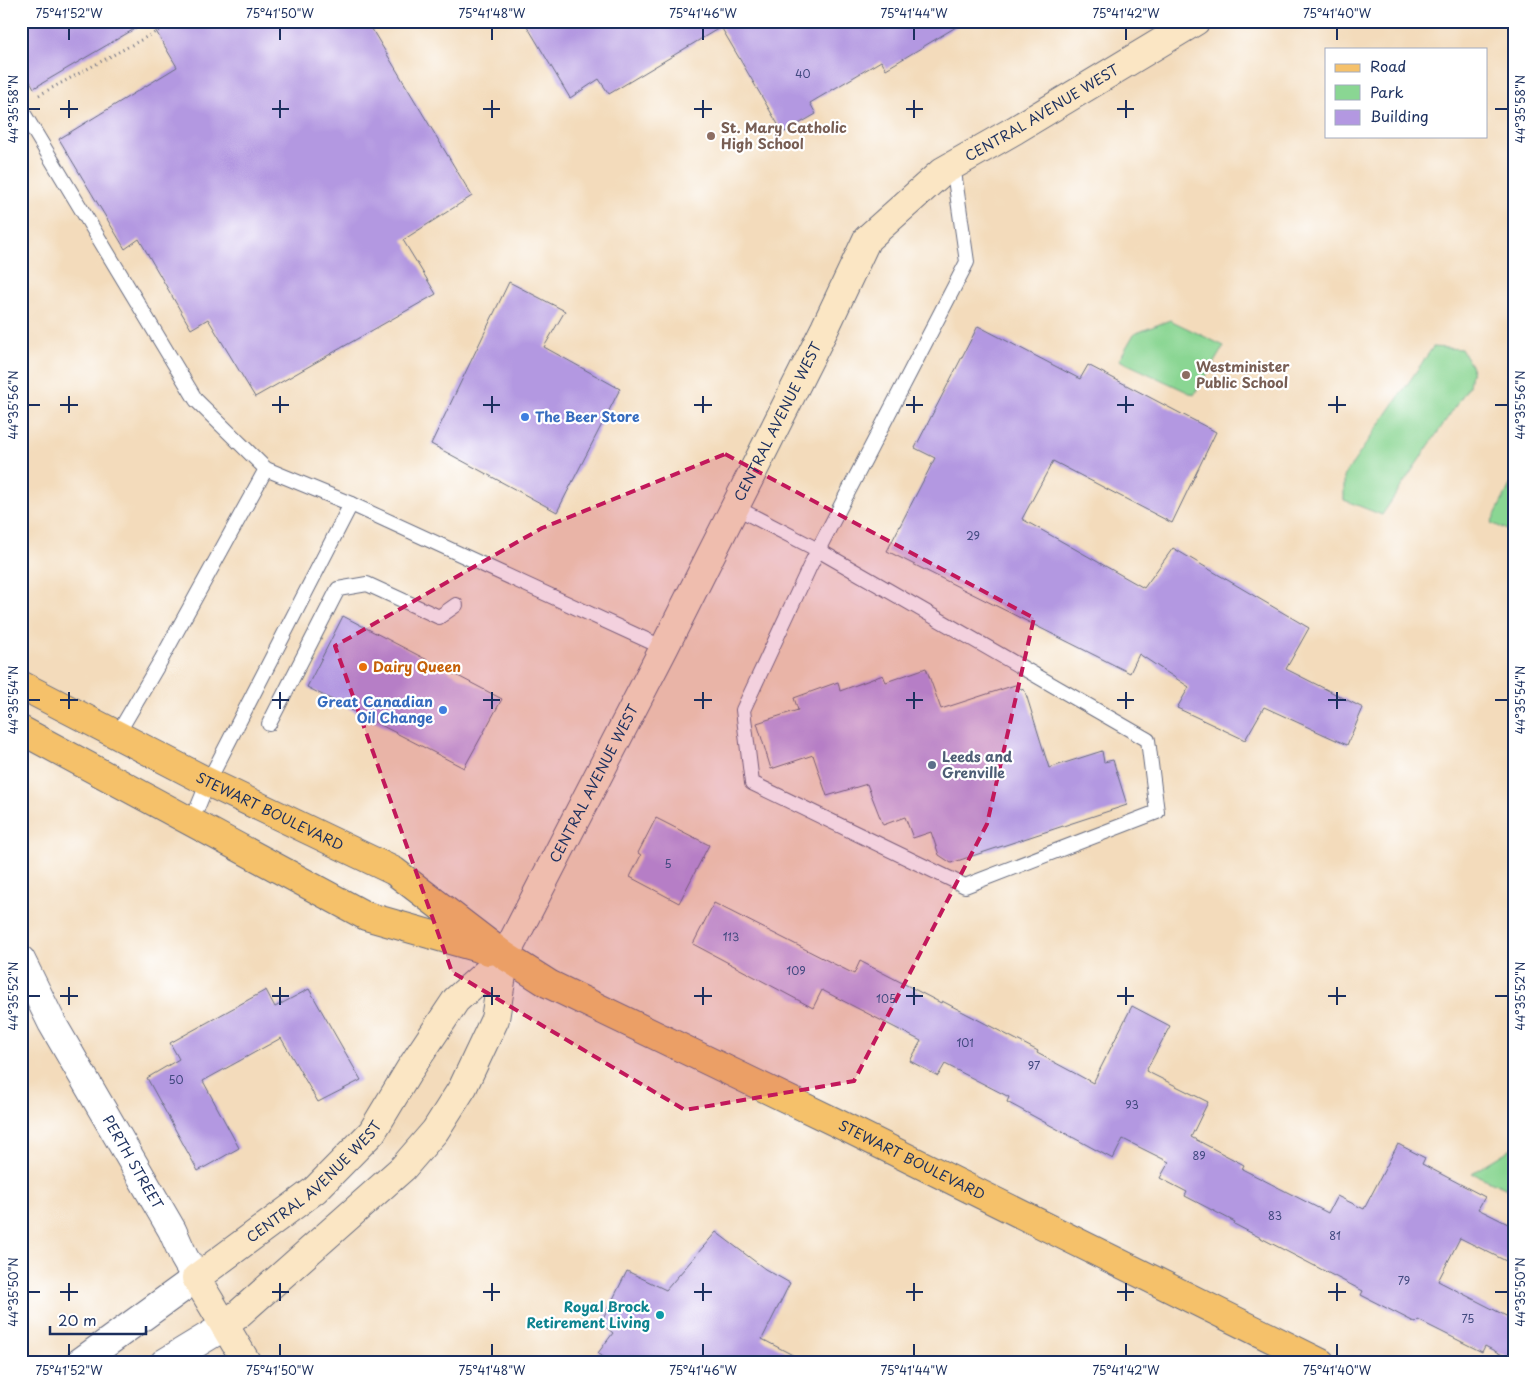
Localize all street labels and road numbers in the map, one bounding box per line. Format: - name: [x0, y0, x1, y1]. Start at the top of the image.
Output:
- street label: CENTRAL AVENUE WEST: [961, 59, 1123, 166]
- street label: CENTRAL AVENUE WEST: [729, 338, 826, 505]
- street label: CENTRAL AVENUE WEST: [544, 700, 643, 866]
- street label: STEWART BOULEVARD: [192, 767, 347, 855]
- street label: PERTH STREET: [98, 1111, 169, 1213]
- street label: STEWART BOULEVARD: [835, 1114, 989, 1205]
- street label: CENTRAL AVENUE WEST: [242, 1116, 387, 1247]

